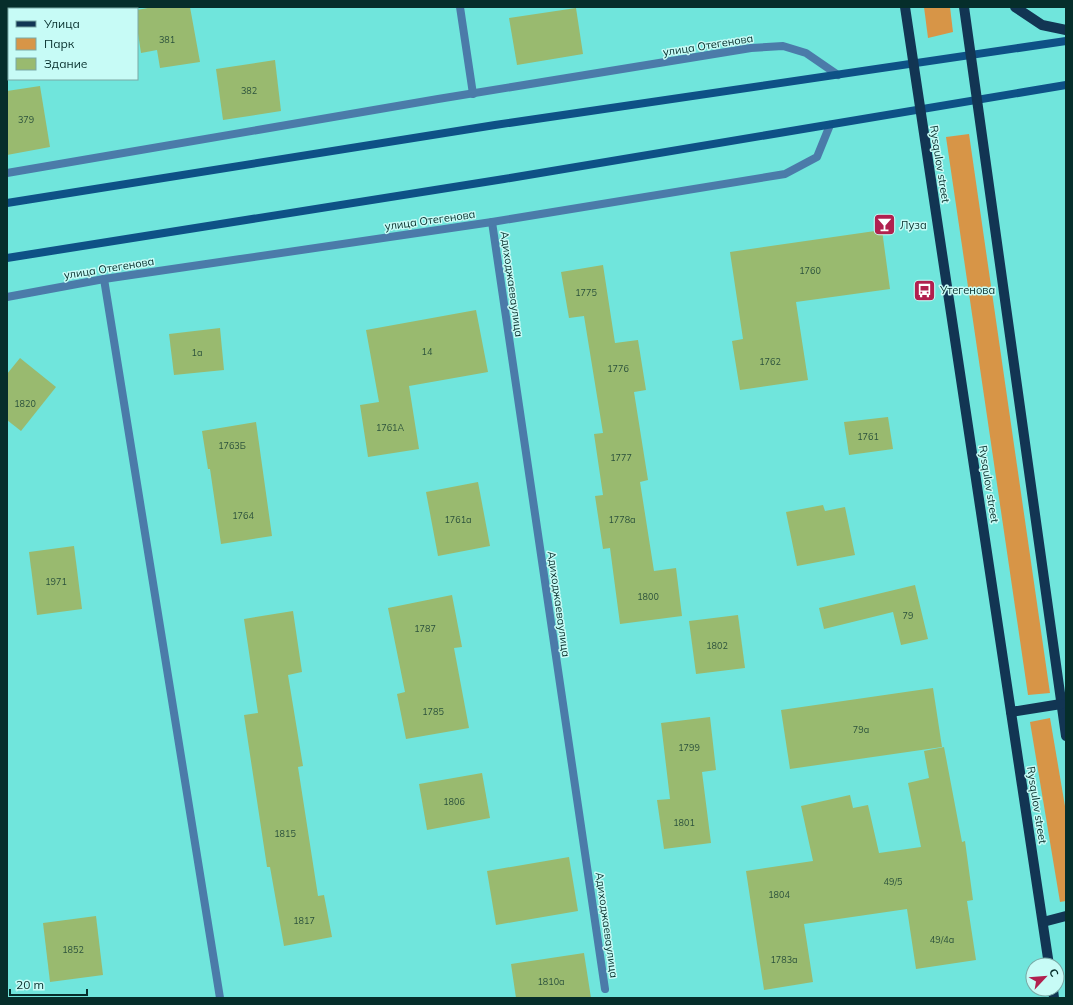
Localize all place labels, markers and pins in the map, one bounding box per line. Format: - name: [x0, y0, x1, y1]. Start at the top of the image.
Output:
- bar icon: Луза: [871, 212, 897, 238]
- place label: Луза: [900, 218, 927, 232]
- bus stop icon: Утегенова: [912, 277, 938, 303]
- place label: Утегенова: [939, 283, 995, 297]

